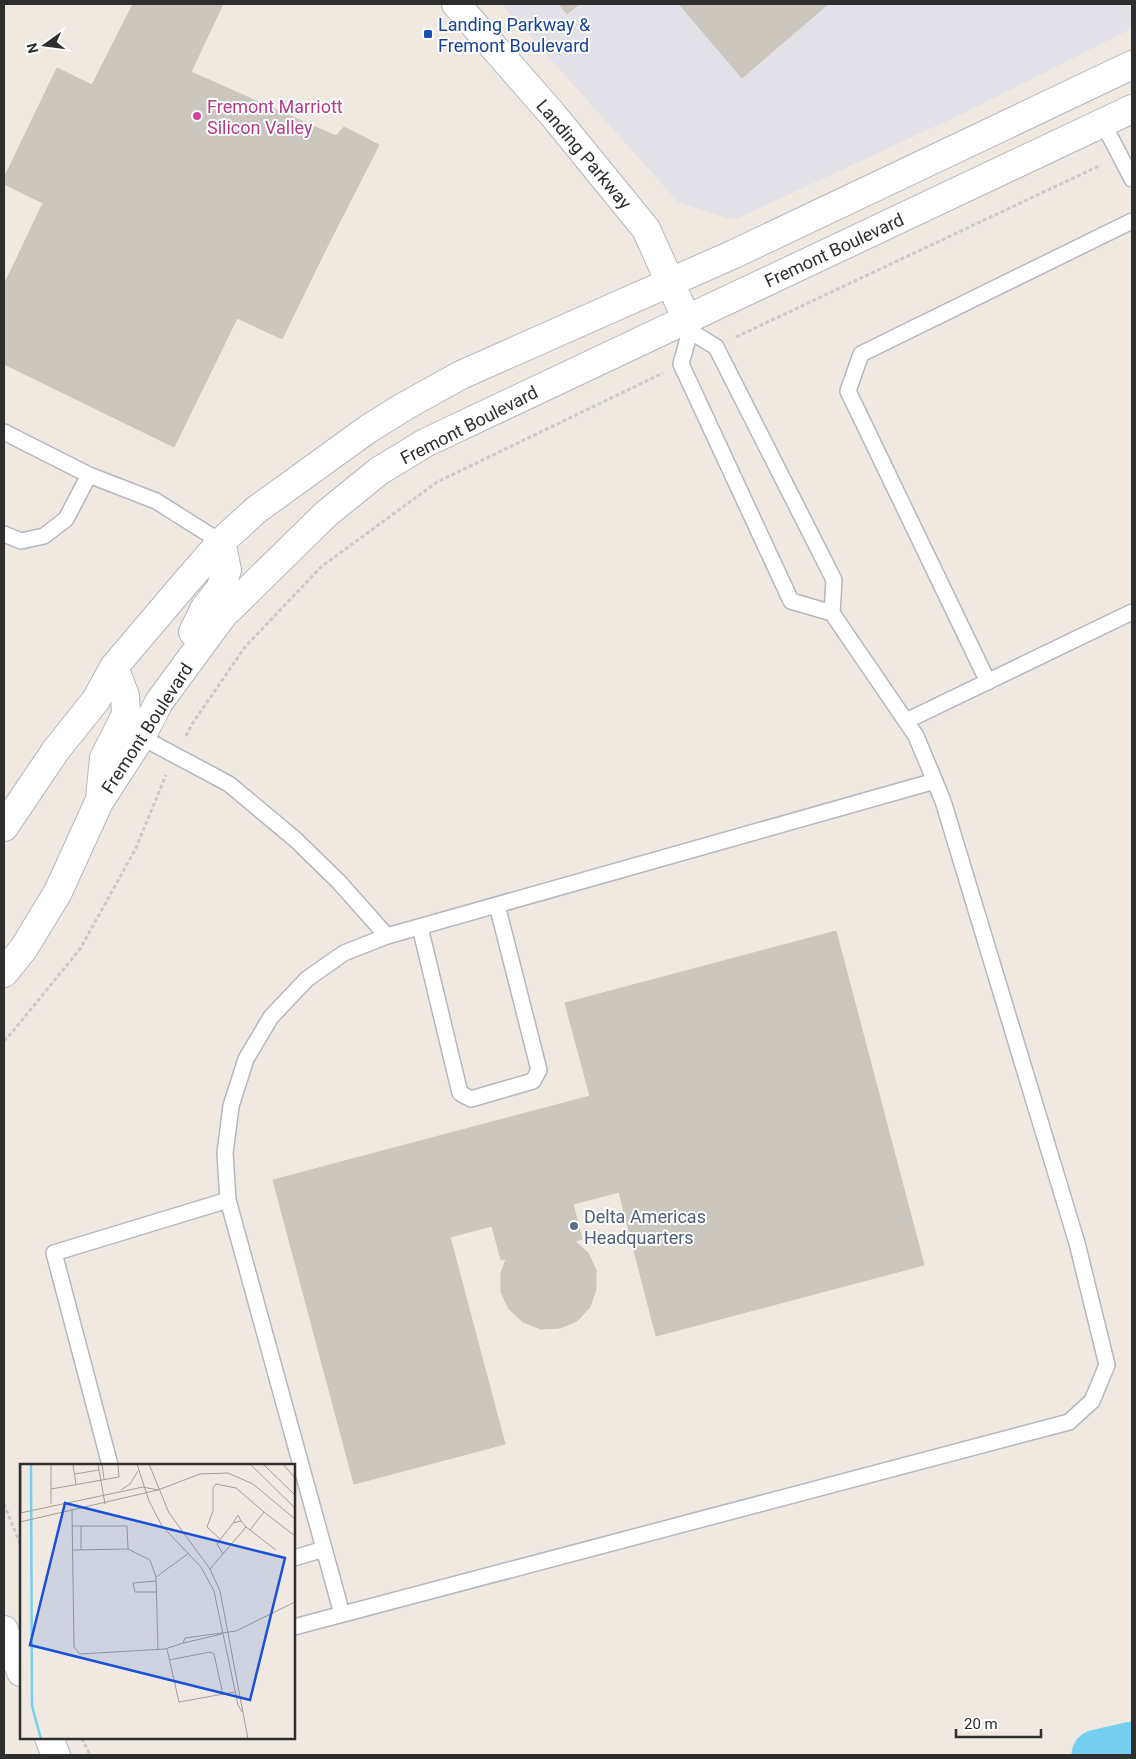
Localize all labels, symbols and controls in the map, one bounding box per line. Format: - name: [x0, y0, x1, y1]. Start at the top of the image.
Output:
- place label: Landing Parkway & Fremont Boulevard: [438, 14, 591, 56]
- north arrow: [20, 20, 70, 70]
- marker: Landing Parkway & Fremont Boulevard: [422, 28, 434, 40]
- text: N: [23, 41, 41, 55]
- street label: Landing Parkway: [532, 95, 636, 213]
- place label: Fremont Marriott Silicon Valley: [207, 96, 343, 138]
- marker: Fremont Marriott Silicon Valley: [191, 110, 203, 122]
- street label: Fremont Boulevard: [761, 209, 907, 291]
- street label: Fremont Boulevard: [397, 381, 541, 469]
- street label: Fremont Boulevard: [97, 659, 197, 797]
- place label: Delta Americas Headquarters: [584, 1206, 706, 1248]
- marker: Delta Americas Headquarters: [568, 1220, 580, 1232]
- inset map: [20, 1464, 295, 1739]
- scale bar: [956, 1706, 1041, 1738]
- text: 20 m: [964, 1715, 998, 1733]

